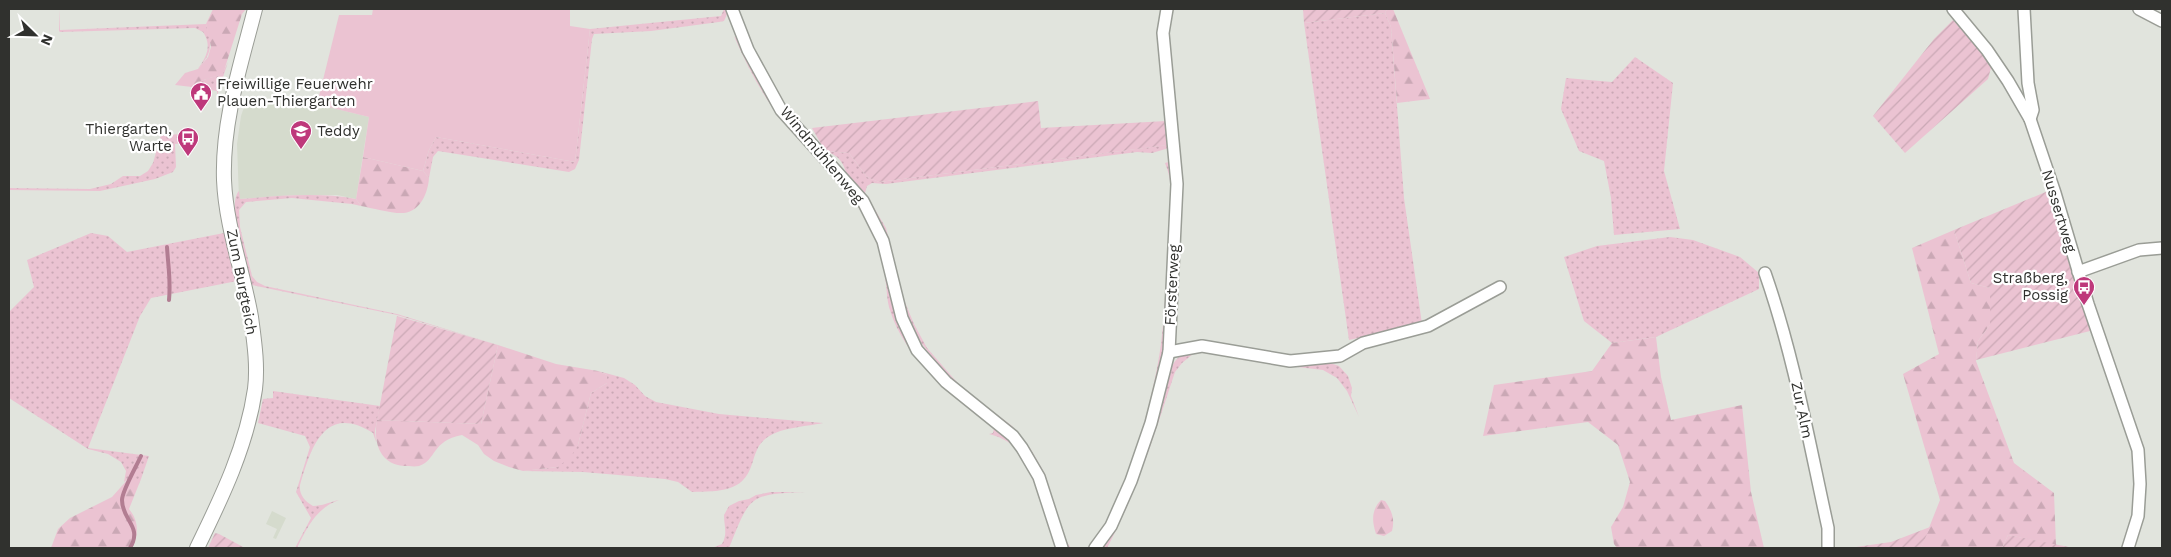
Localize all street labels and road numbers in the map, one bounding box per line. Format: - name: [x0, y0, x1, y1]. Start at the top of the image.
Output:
- street label: Windmühlenweg: [776, 103, 868, 207]
- street label: Nussertweg: [2038, 167, 2080, 255]
- street label: Zum Burgteich: [223, 228, 261, 336]
- street label: Försterweg: [1161, 244, 1183, 326]
- street label: Zur Alm: [1787, 380, 1817, 440]

